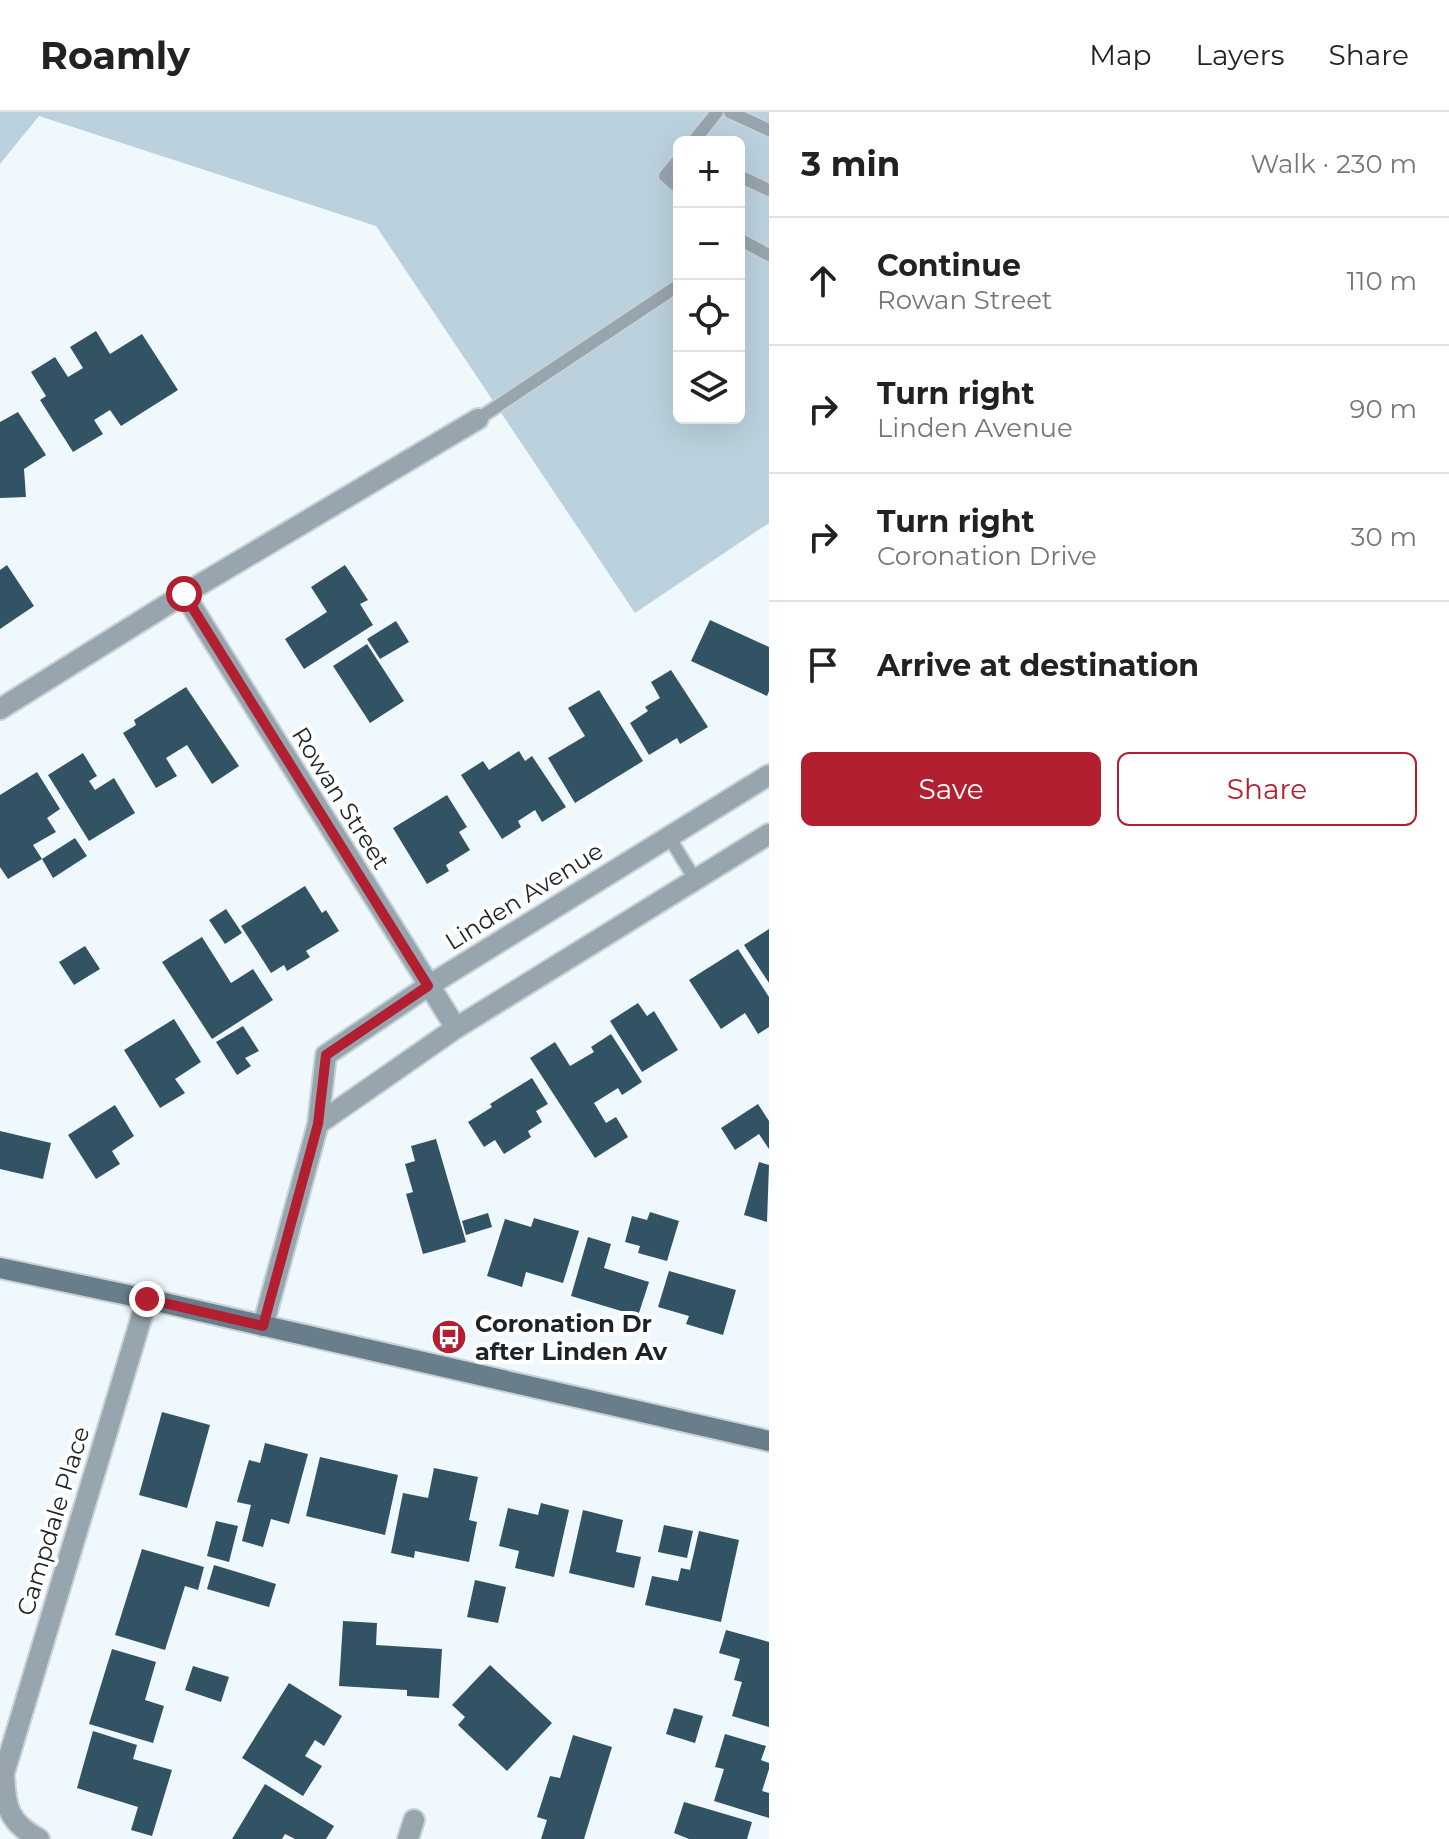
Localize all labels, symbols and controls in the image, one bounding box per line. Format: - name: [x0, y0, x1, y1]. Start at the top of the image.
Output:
- text: Roamly: [40, 32, 190, 79]
- text: Map: [1089, 38, 1152, 72]
- text: Layers: [1196, 38, 1285, 72]
- text: Share: [1329, 38, 1409, 72]
- map controls: [673, 136, 745, 424]
- button: +: [673, 136, 745, 208]
- text: 3 min: [801, 143, 900, 185]
- text: Walk · 230 m: [1250, 148, 1417, 180]
- button: −: [673, 208, 745, 280]
- text: Continue: [877, 247, 1021, 284]
- icon: ahead: [801, 259, 845, 303]
- text: 110 m: [1347, 265, 1417, 297]
- button: locate: [673, 280, 745, 352]
- text: Rowan Street: [877, 284, 1052, 316]
- button: layers: [673, 352, 745, 424]
- text: Turn right: [877, 375, 1034, 412]
- icon: right: [801, 387, 845, 431]
- text: 90 m: [1350, 393, 1417, 425]
- text: Linden Avenue: [877, 412, 1073, 444]
- text: Turn right: [877, 503, 1034, 540]
- icon: right: [801, 515, 845, 559]
- text: 30 m: [1351, 521, 1417, 553]
- text: Coronation Drive: [877, 540, 1097, 572]
- route start: [166, 576, 202, 612]
- icon: arrive: [801, 643, 845, 687]
- text: Arrive at destination: [877, 647, 1199, 684]
- street label: Rowan Street: [286, 722, 396, 875]
- button: Save: [801, 752, 1101, 826]
- button: Share: [1117, 752, 1417, 826]
- street label: Linden Avenue: [440, 836, 608, 956]
- route end: [129, 1281, 165, 1317]
- place label: Coronation Dr after Linden Av: [475, 1309, 668, 1366]
- bus stop icon: Coronation Dr after Linden Av: [430, 1318, 468, 1356]
- street label: Campdale Place: [10, 1423, 96, 1619]

